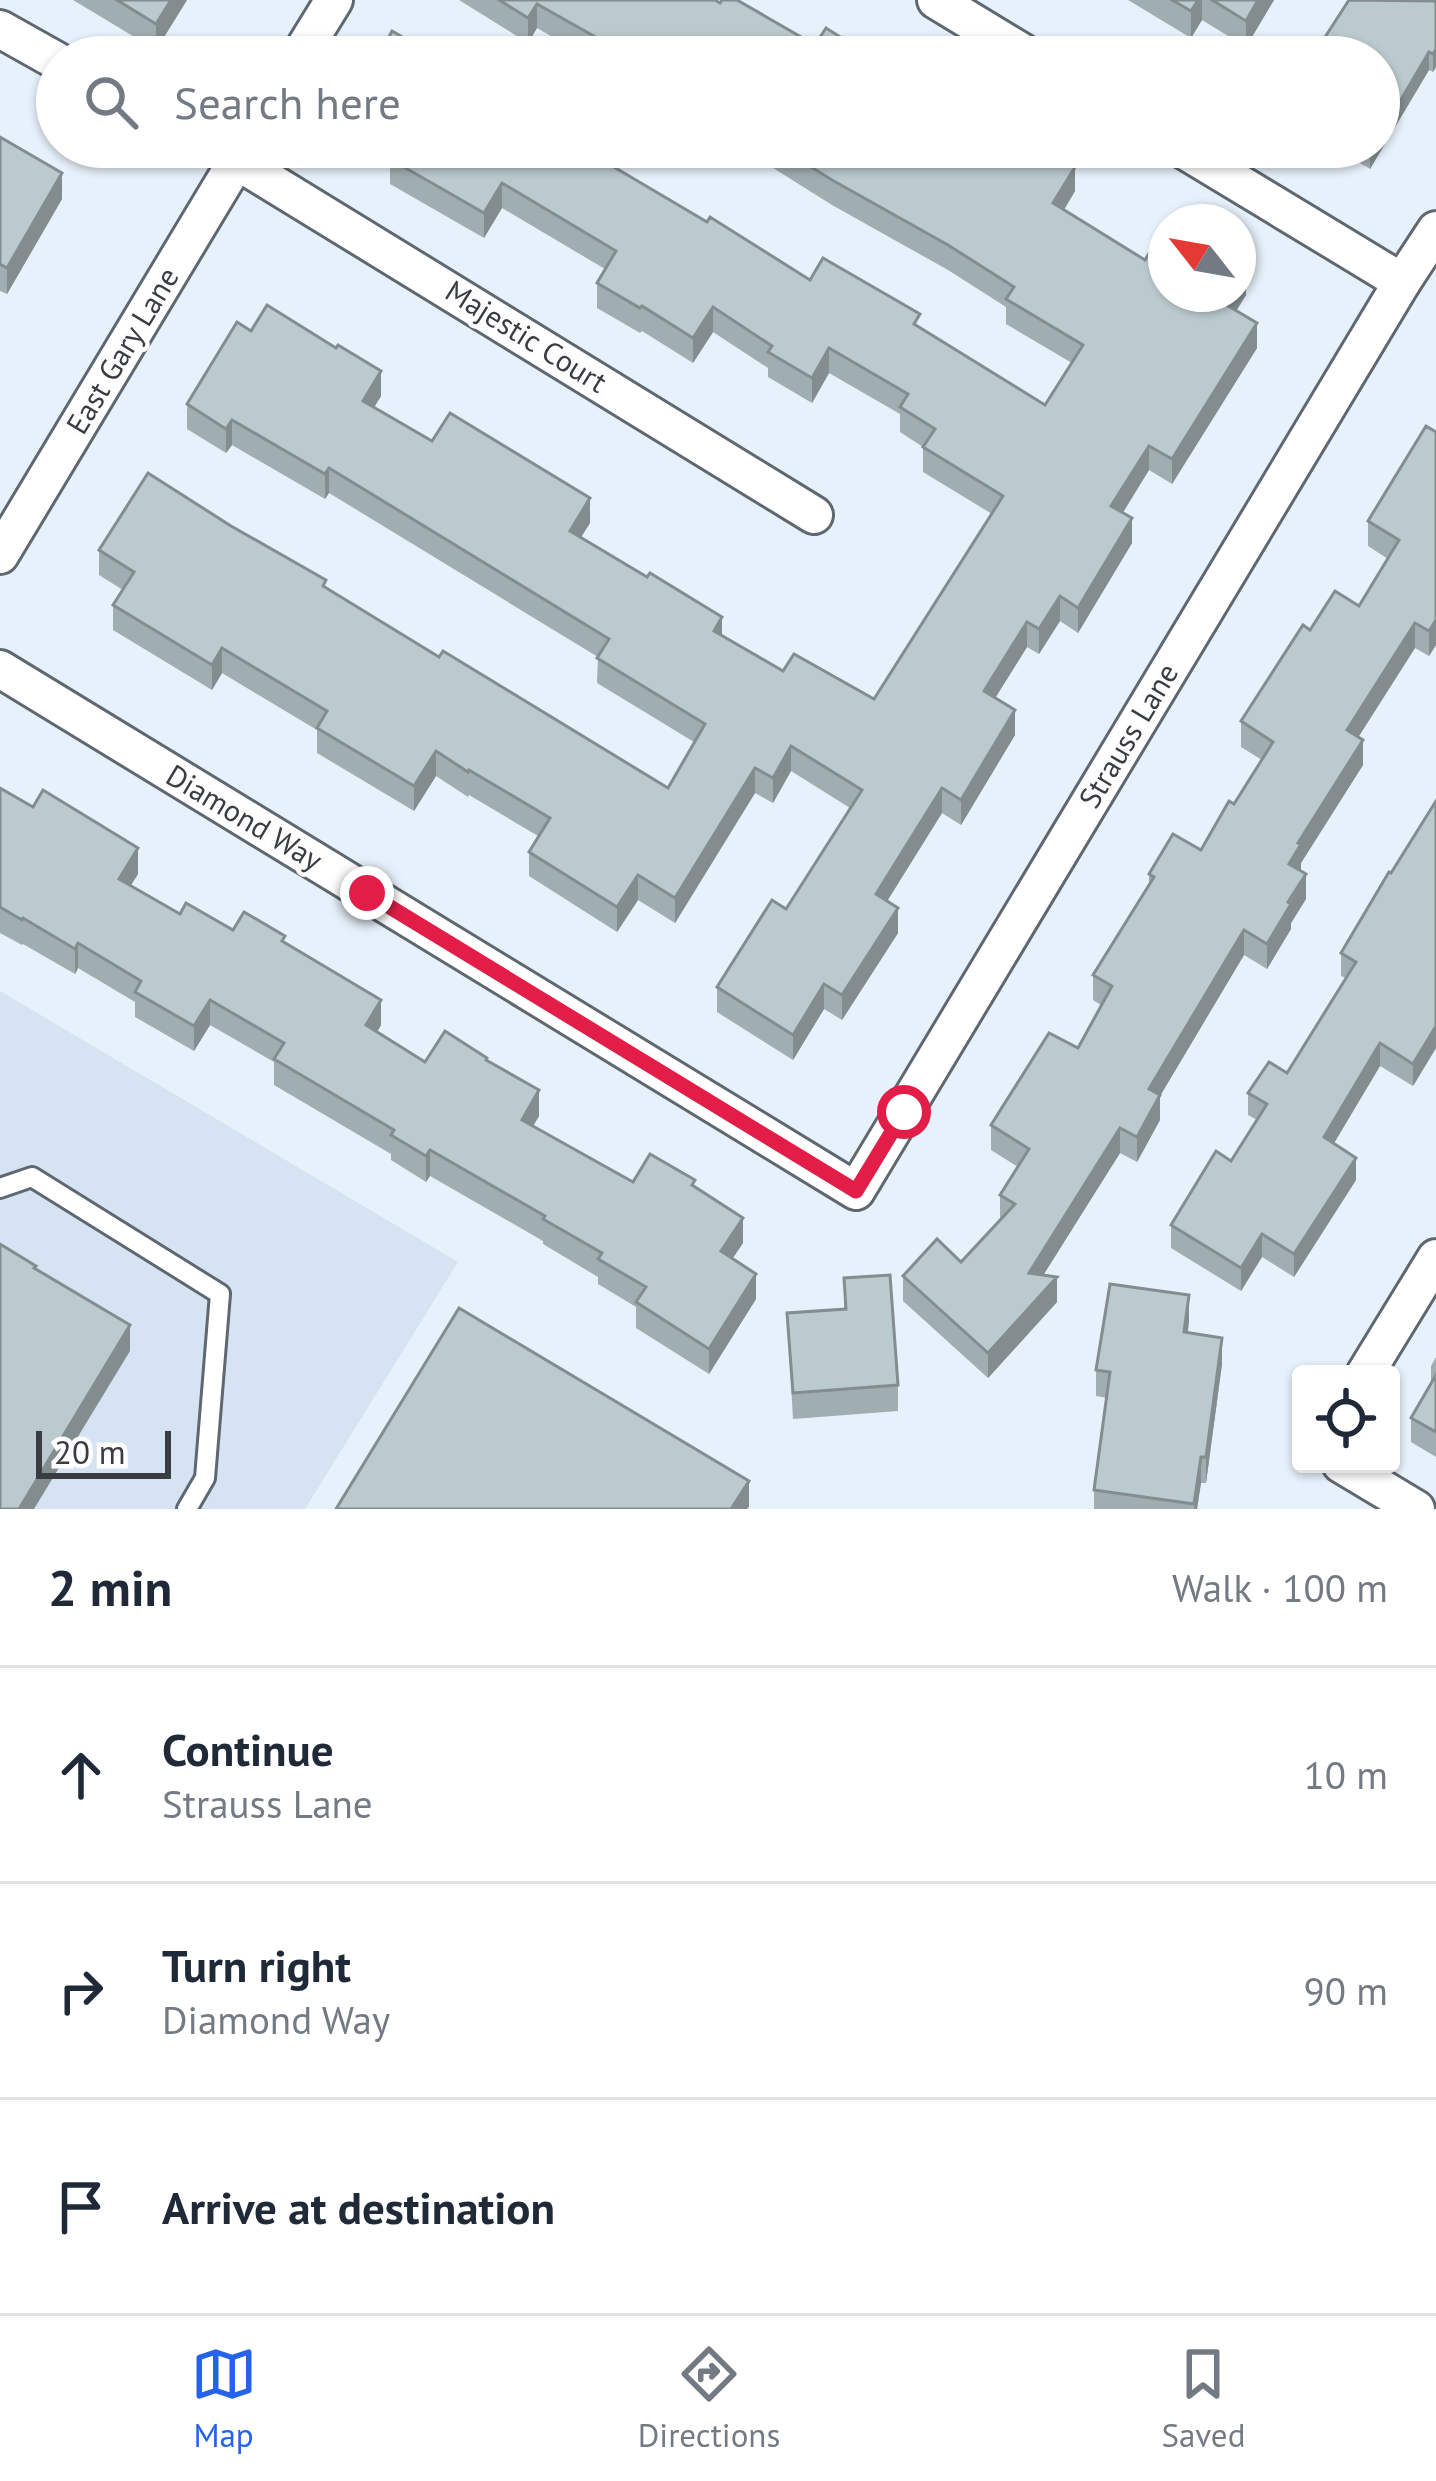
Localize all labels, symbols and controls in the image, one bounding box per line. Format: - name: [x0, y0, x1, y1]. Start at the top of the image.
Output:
- search box: [36, 36, 1400, 168]
- icon: search: [78, 69, 144, 135]
- text: Search here: [174, 73, 401, 131]
- north arrow: [1148, 204, 1256, 312]
- street label: East Gary Lane: [57, 260, 187, 441]
- street label: Majestic Court: [439, 271, 615, 401]
- street label: Strauss Lane: [1069, 656, 1186, 815]
- street label: Diamond Way: [160, 755, 330, 879]
- route end: [340, 866, 394, 920]
- route start: [877, 1085, 931, 1139]
- map controls: [1292, 1365, 1400, 1473]
- button: locate: [1292, 1365, 1400, 1473]
- scale bar: [36, 1425, 171, 1478]
- text: 20 m: [54, 1430, 126, 1473]
- text: 2 min: [48, 1554, 172, 1620]
- text: Walk · 100 m: [1172, 1562, 1388, 1613]
- text: Continue: [162, 1720, 334, 1778]
- icon: ahead: [48, 1742, 114, 1808]
- text: 10 m: [1303, 1749, 1388, 1800]
- text: Strauss Lane: [162, 1778, 373, 1829]
- text: Turn right: [162, 1936, 351, 1994]
- icon: right: [48, 1958, 114, 2024]
- text: 90 m: [1303, 1965, 1388, 2016]
- text: Diamond Way: [162, 1994, 390, 2045]
- icon: arrive: [48, 2174, 114, 2240]
- text: Arrive at destination: [162, 2178, 555, 2236]
- tab: Map: [191, 2341, 257, 2456]
- tab: Directions: [638, 2341, 780, 2456]
- tab: Saved: [1161, 2341, 1245, 2456]

